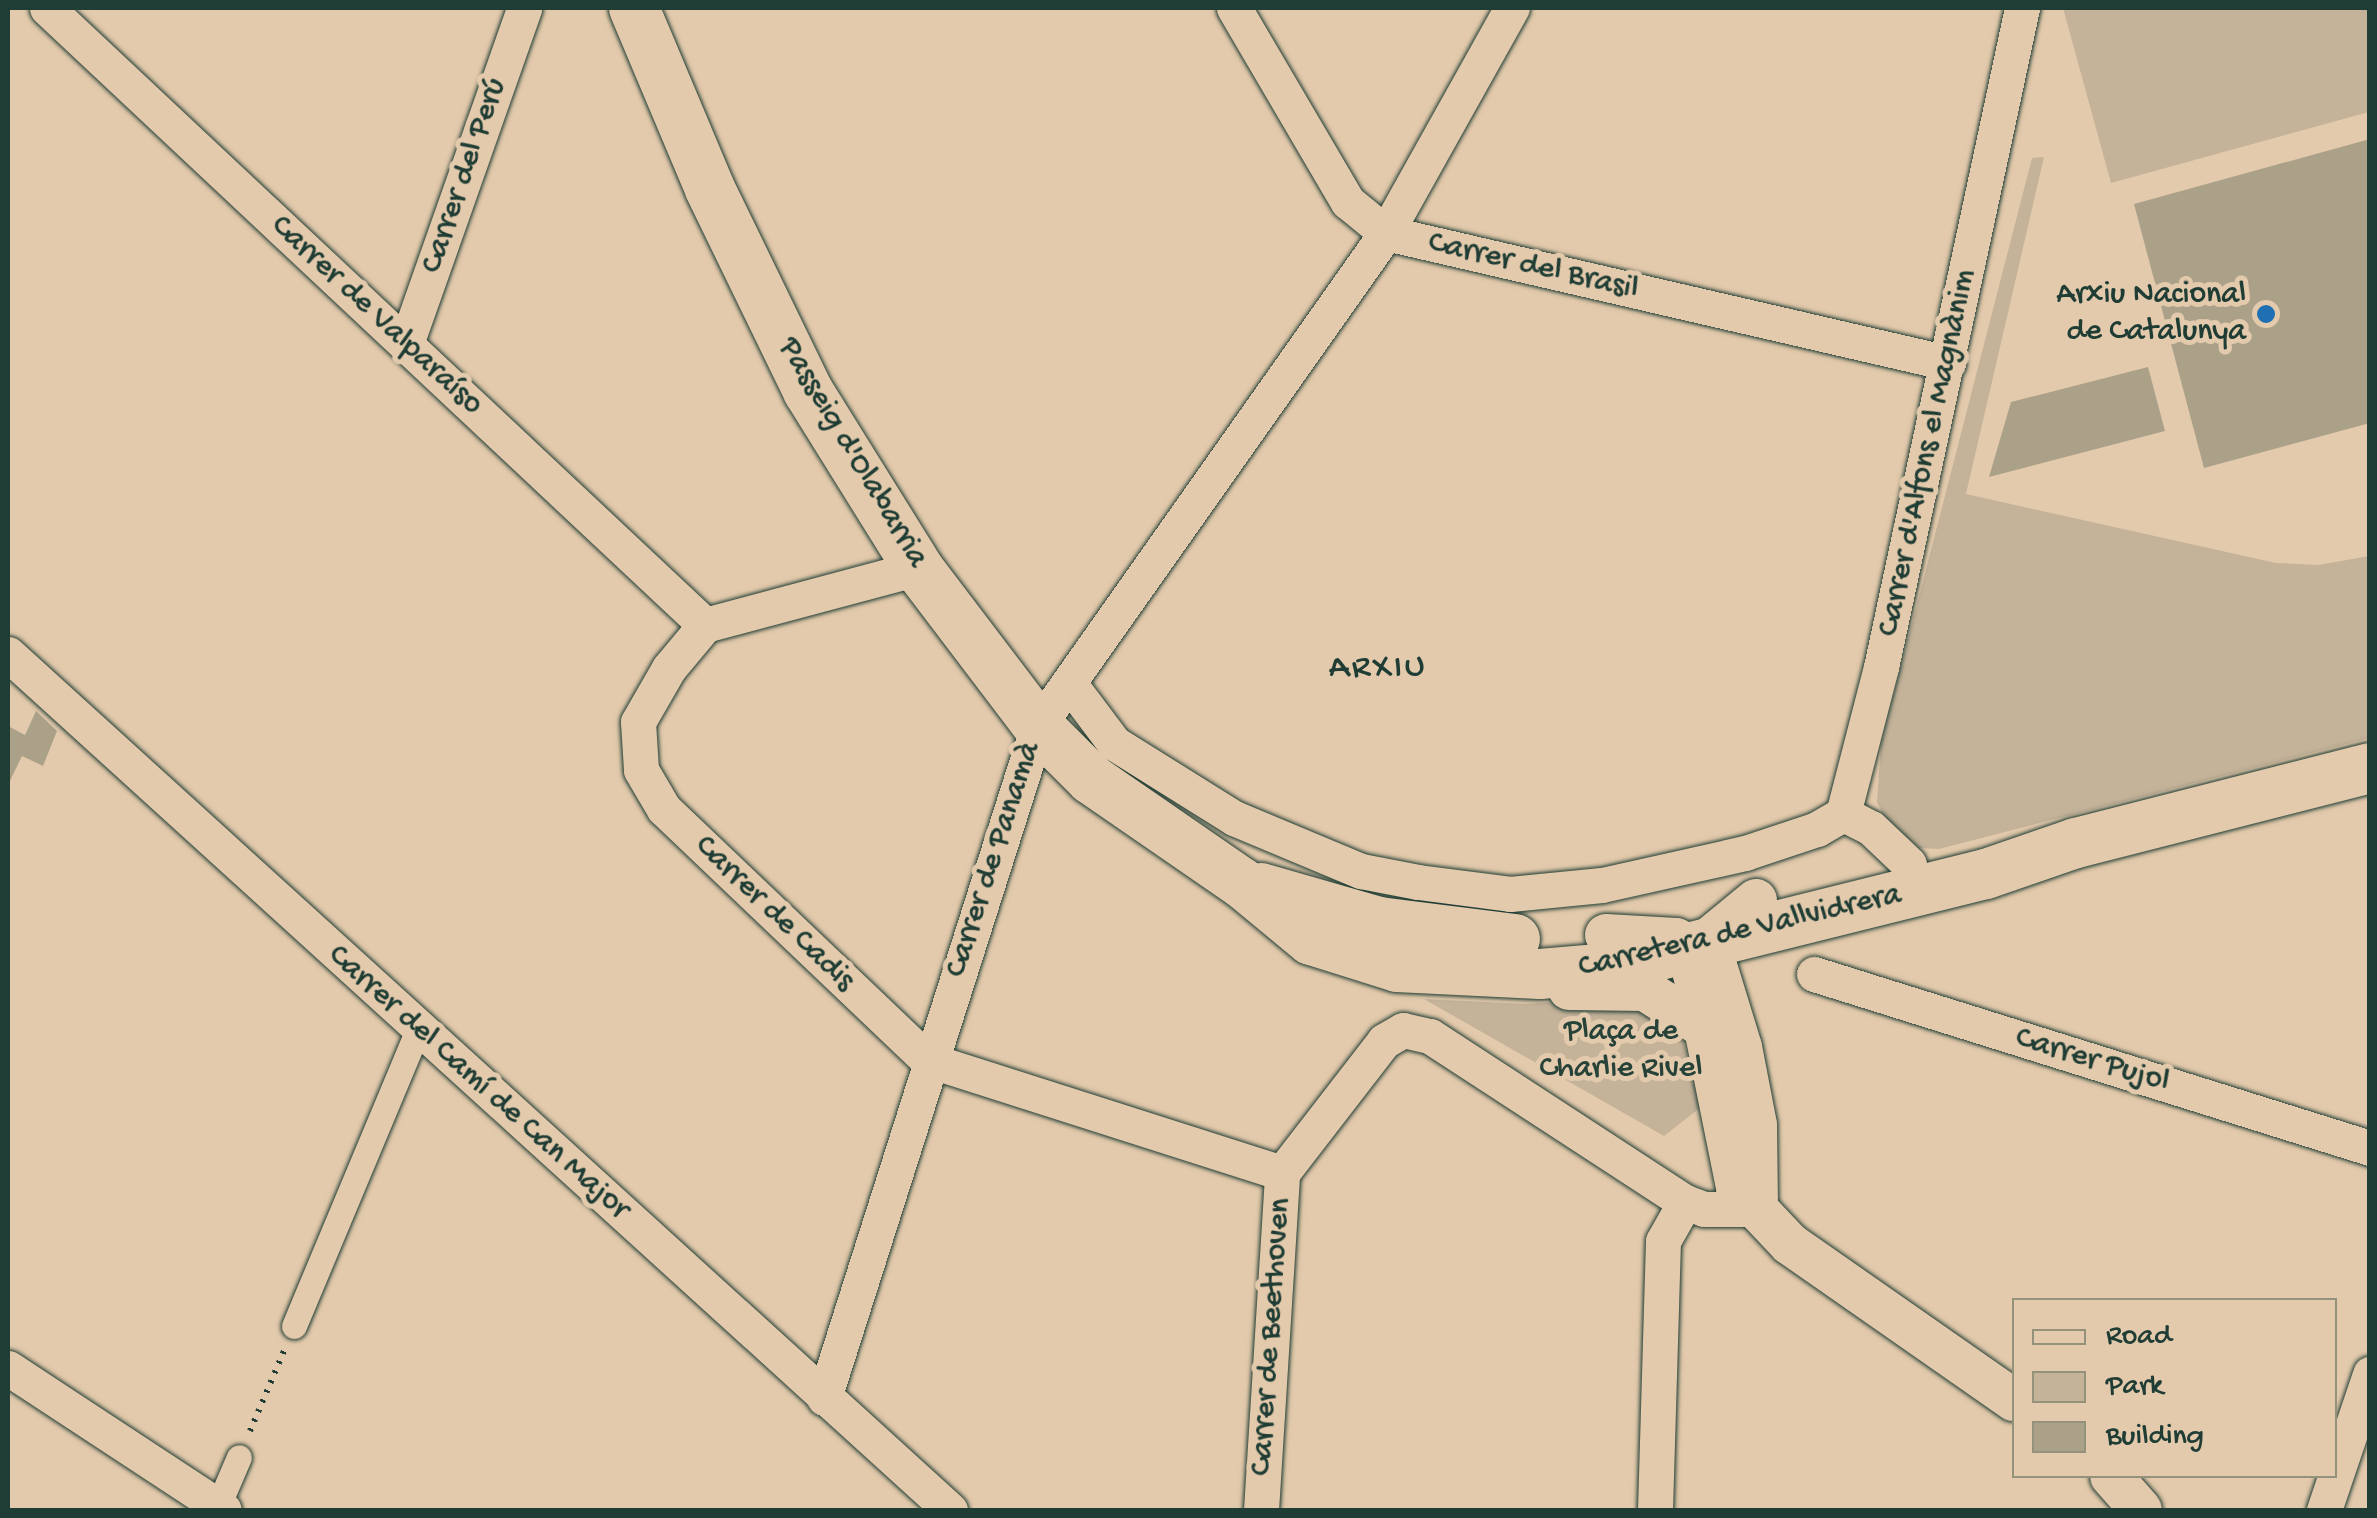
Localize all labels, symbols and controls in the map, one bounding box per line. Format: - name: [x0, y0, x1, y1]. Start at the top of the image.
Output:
- street label: Carrer del Perú: [414, 73, 516, 279]
- street label: Carrer de Valparaíso: [262, 208, 490, 424]
- street label: Carrer del Brasil: [1424, 224, 1642, 310]
- street label: Carrer d'Alfons el Magnànim: [1870, 266, 1986, 640]
- place label: Arxiu Nacional de Catalunya: [2056, 277, 2246, 352]
- marker: Arxiu Nacional de Catalunya: [2255, 303, 2277, 325]
- street label: Passeig d'Olabarria: [768, 331, 936, 575]
- district label: ARXIU: [1329, 648, 1427, 690]
- street label: Carrer de Panamà: [938, 738, 1050, 982]
- street label: Carrer de Cadis: [686, 828, 862, 1000]
- street label: Carretera de Vallvidrera: [1575, 876, 1905, 988]
- street label: Carrer del Camí de Can Major: [319, 937, 637, 1229]
- park label: Plaça de Charlie Rivel: [1539, 1014, 1703, 1089]
- street label: Carrer Pujol: [2010, 1019, 2174, 1103]
- street label: Carrer de Beethoven: [1243, 1197, 1301, 1477]
- legend: [2012, 1298, 2337, 1478]
- text: Road: [2106, 1320, 2172, 1355]
- text: Park: [2106, 1370, 2163, 1405]
- text: Building: [2106, 1420, 2204, 1455]

